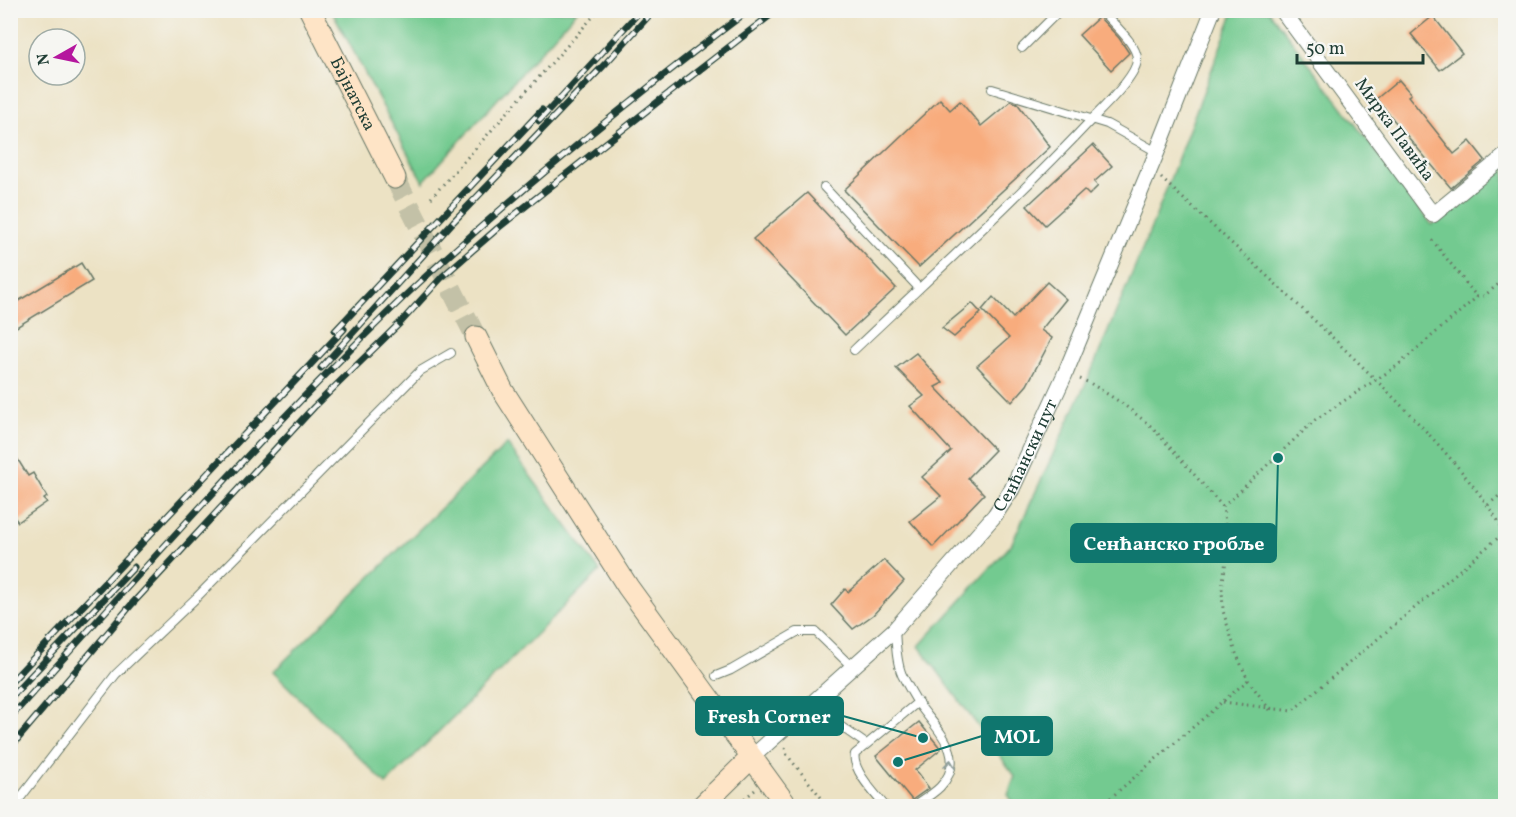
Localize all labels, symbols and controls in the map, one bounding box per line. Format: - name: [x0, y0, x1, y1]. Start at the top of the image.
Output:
- north arrow: [27, 27, 87, 87]
- scale bar: [1297, 27, 1423, 65]
- text: 50 m: [1306, 37, 1345, 62]
- text: N: [32, 51, 56, 66]
- street label: Бајнатска: [323, 53, 382, 135]
- street label: Мирка Павића: [1348, 73, 1440, 187]
- street label: Сенћански пут: [987, 395, 1064, 517]
- callout: Сенћанско гробље: [1071, 524, 1276, 562]
- text: Сенћанско гробље: [1084, 531, 1264, 559]
- callout: Fresh Corner: [696, 697, 843, 735]
- text: Fresh Corner: [707, 704, 831, 732]
- callout: MOL: [982, 717, 1052, 755]
- text: MOL: [994, 724, 1040, 752]
- one-way arrow: [943, 759, 956, 768]

